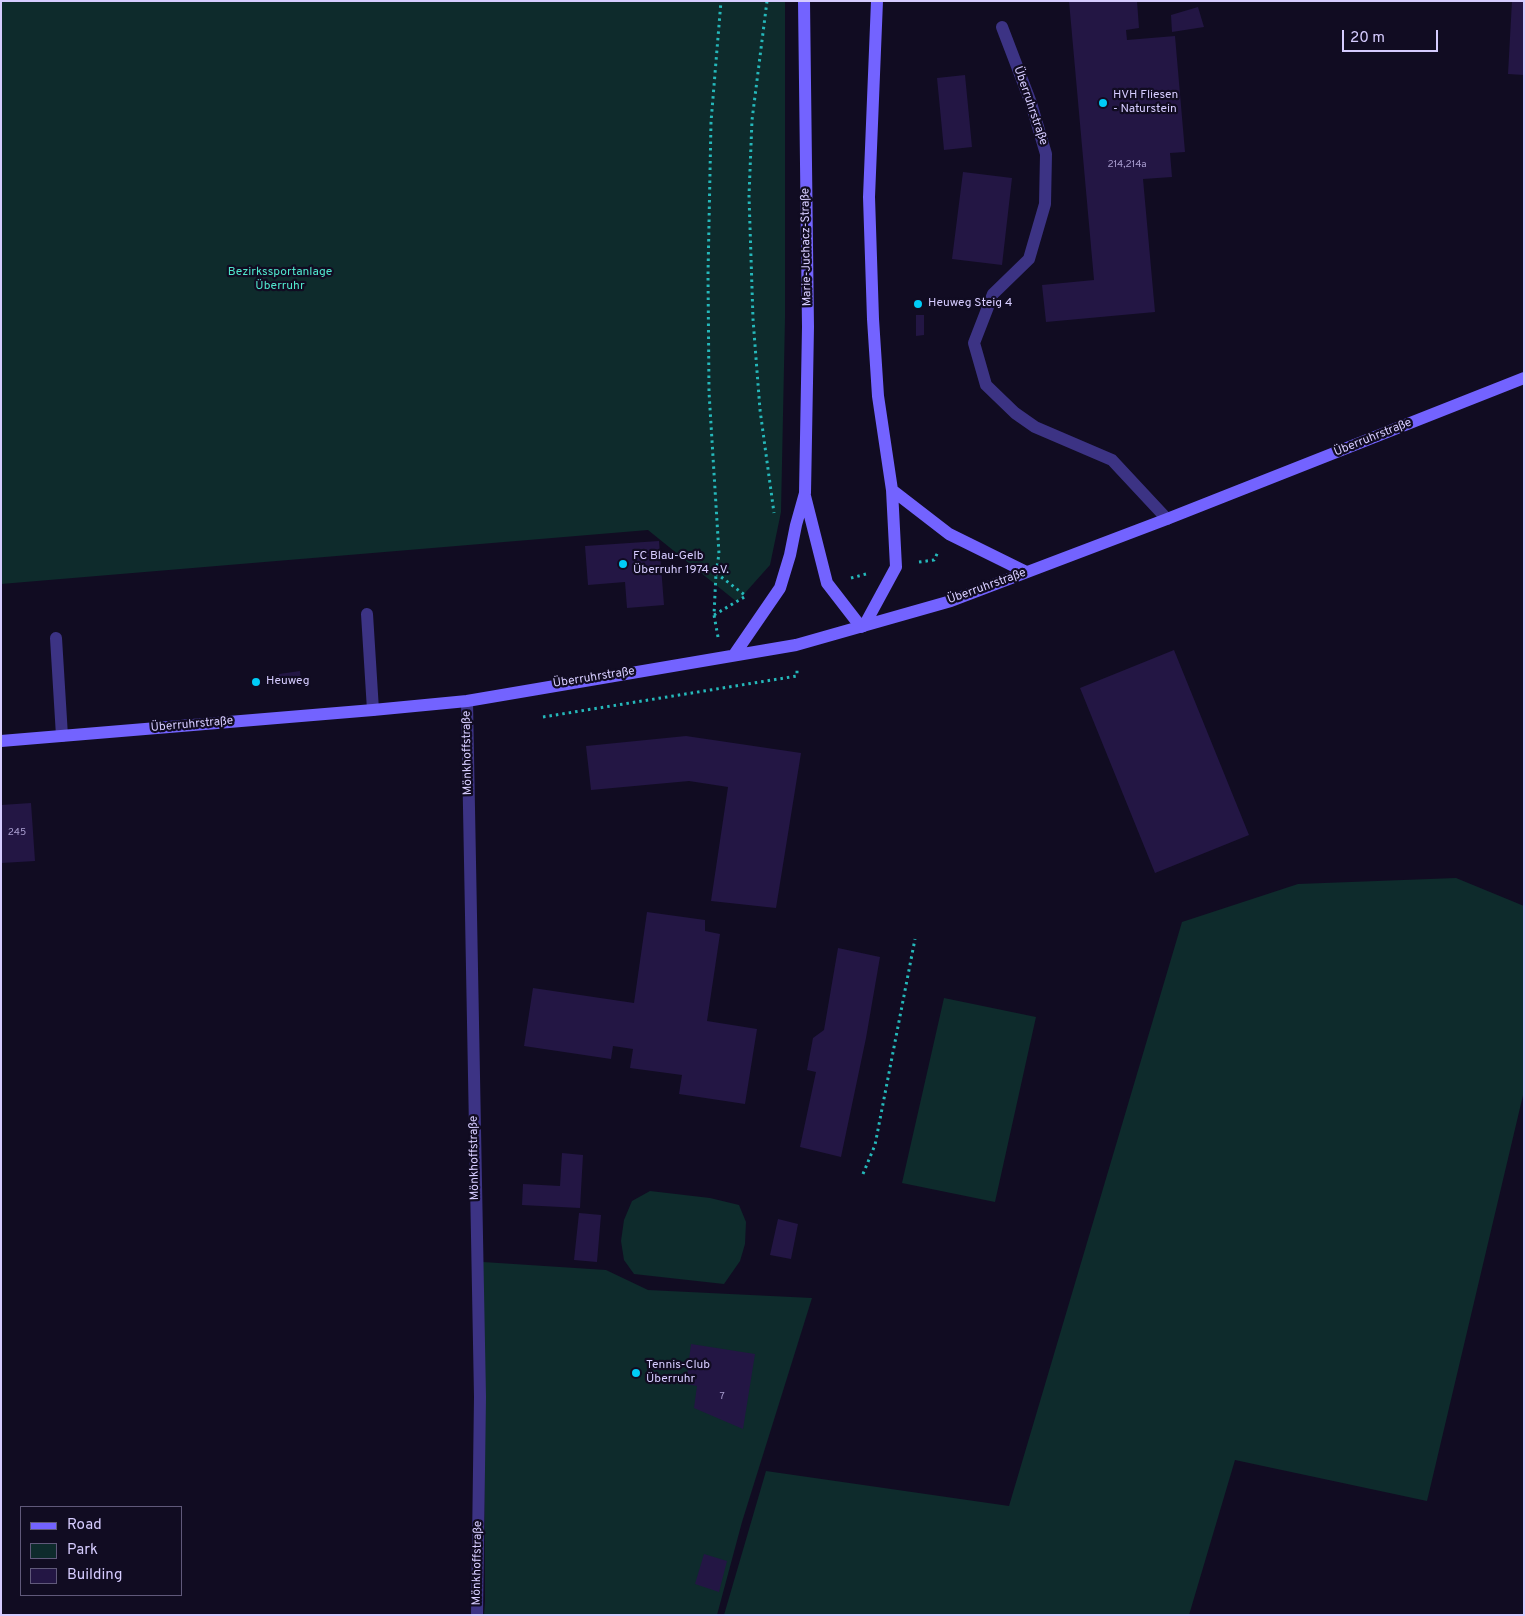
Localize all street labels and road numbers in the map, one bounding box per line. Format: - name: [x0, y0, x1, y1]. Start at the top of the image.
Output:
- street label: Überruhrstraße: [1010, 65, 1050, 147]
- street label: Marie-Juchacz-Straße: [799, 188, 815, 306]
- street label: Überruhrstraße: [1332, 416, 1414, 460]
- street label: Überruhrstraße: [946, 566, 1028, 608]
- street label: Überruhrstraße: [552, 664, 636, 692]
- street label: Mönkhoffstraße: [460, 711, 476, 795]
- street label: Überruhrstraße: [150, 714, 234, 736]
- street label: Mönkhoffstraße: [467, 1116, 483, 1200]
- street label: Mönkhoffstraße: [470, 1521, 486, 1605]

